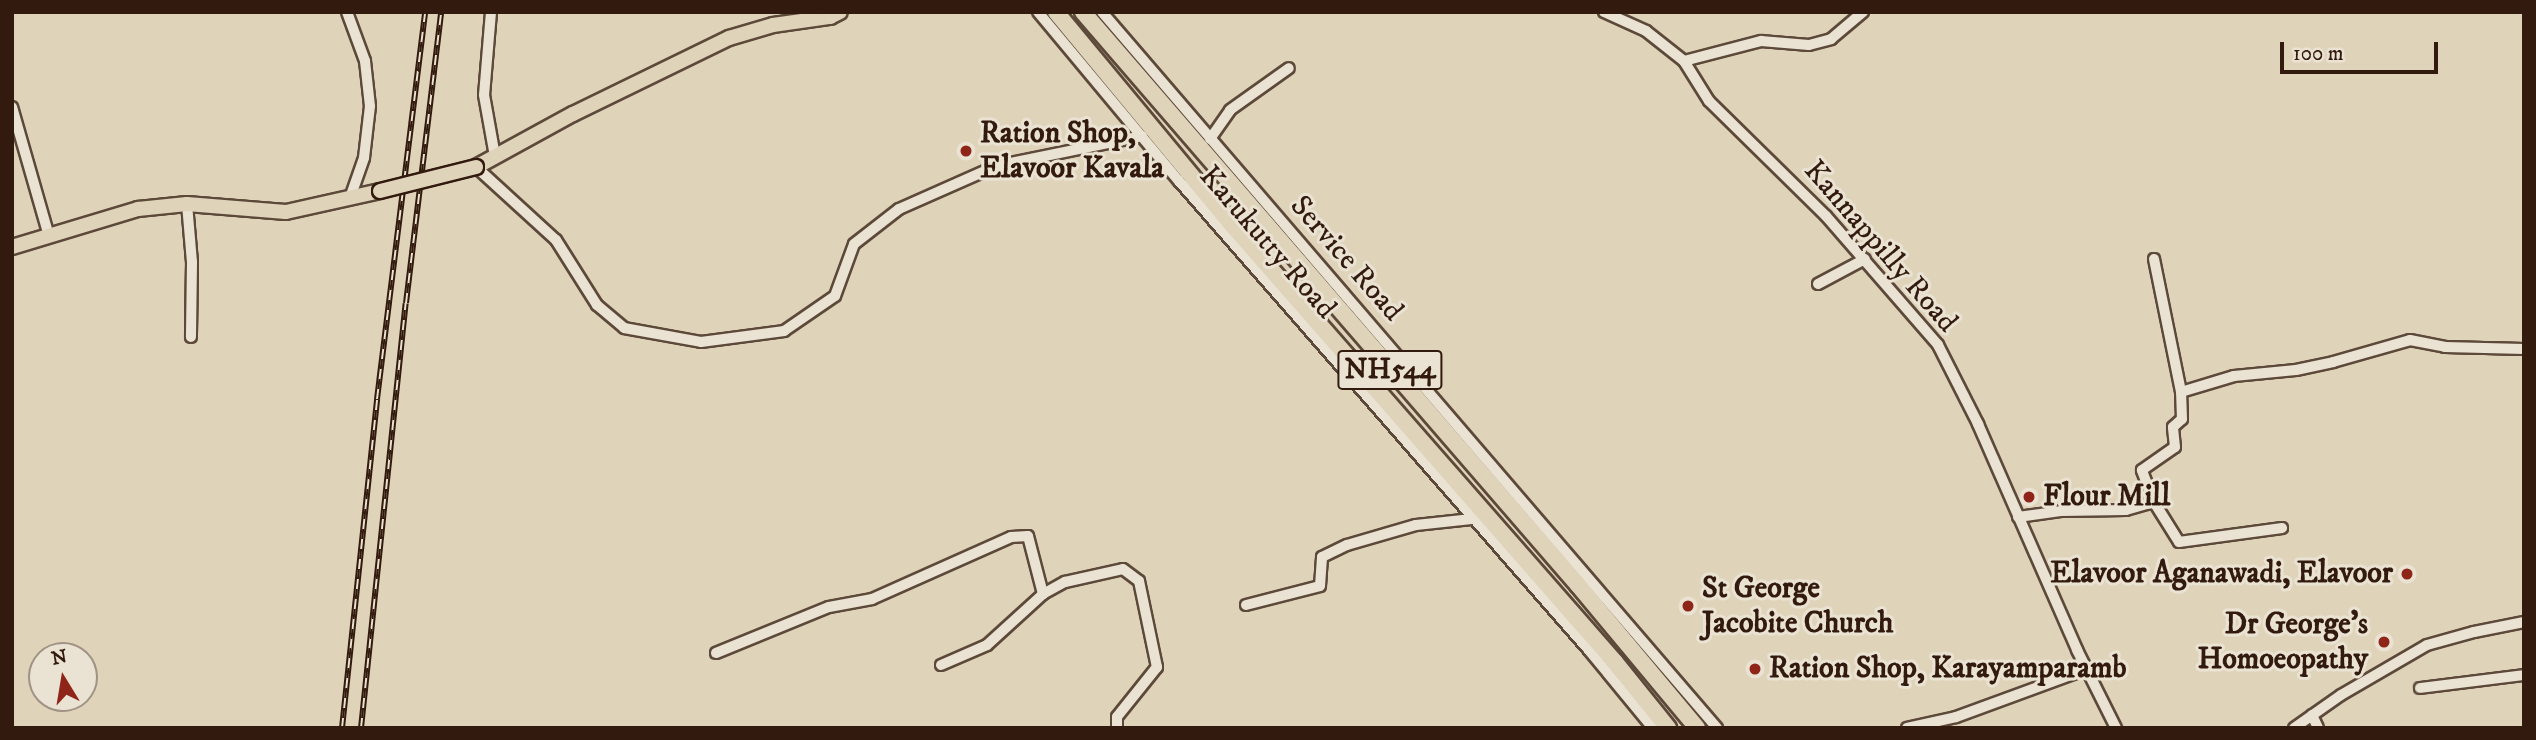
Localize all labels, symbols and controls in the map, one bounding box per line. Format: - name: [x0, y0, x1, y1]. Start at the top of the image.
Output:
- scale bar: [2284, 28, 2442, 72]
- text: 100 m: [2293, 41, 2344, 67]
- place label: Ration Shop, Elavoor Kavala: [980, 116, 1164, 186]
- marker: Ration Shop, Elavoor Kavala: [958, 143, 974, 159]
- street label: Kannappilly Road: [1795, 154, 1965, 340]
- street label: Karukutty Road: [1191, 159, 1343, 327]
- street label: Service Road: [1282, 189, 1410, 329]
- road number: NH544: [1336, 346, 1444, 394]
- place label: Flour Mill: [2043, 479, 2170, 515]
- marker: Flour Mill: [2021, 489, 2037, 505]
- place label: Elavoor Aganawadi, Elavoor: [2050, 556, 2393, 592]
- marker: Elavoor Aganawadi, Elavoor: [2399, 566, 2415, 582]
- place label: St George Jacobite Church: [1702, 571, 1893, 642]
- marker: St George Jacobite Church: [1680, 598, 1696, 614]
- place label: Dr George's Homoeopathy: [2197, 607, 2368, 678]
- marker: Dr George's Homoeopathy: [2374, 632, 2394, 652]
- north arrow: [28, 642, 98, 712]
- text: N: [49, 645, 69, 671]
- place label: Ration Shop, Karayamparamb: [1769, 651, 2127, 687]
- marker: Ration Shop, Karayamparamb: [1747, 661, 1763, 677]

